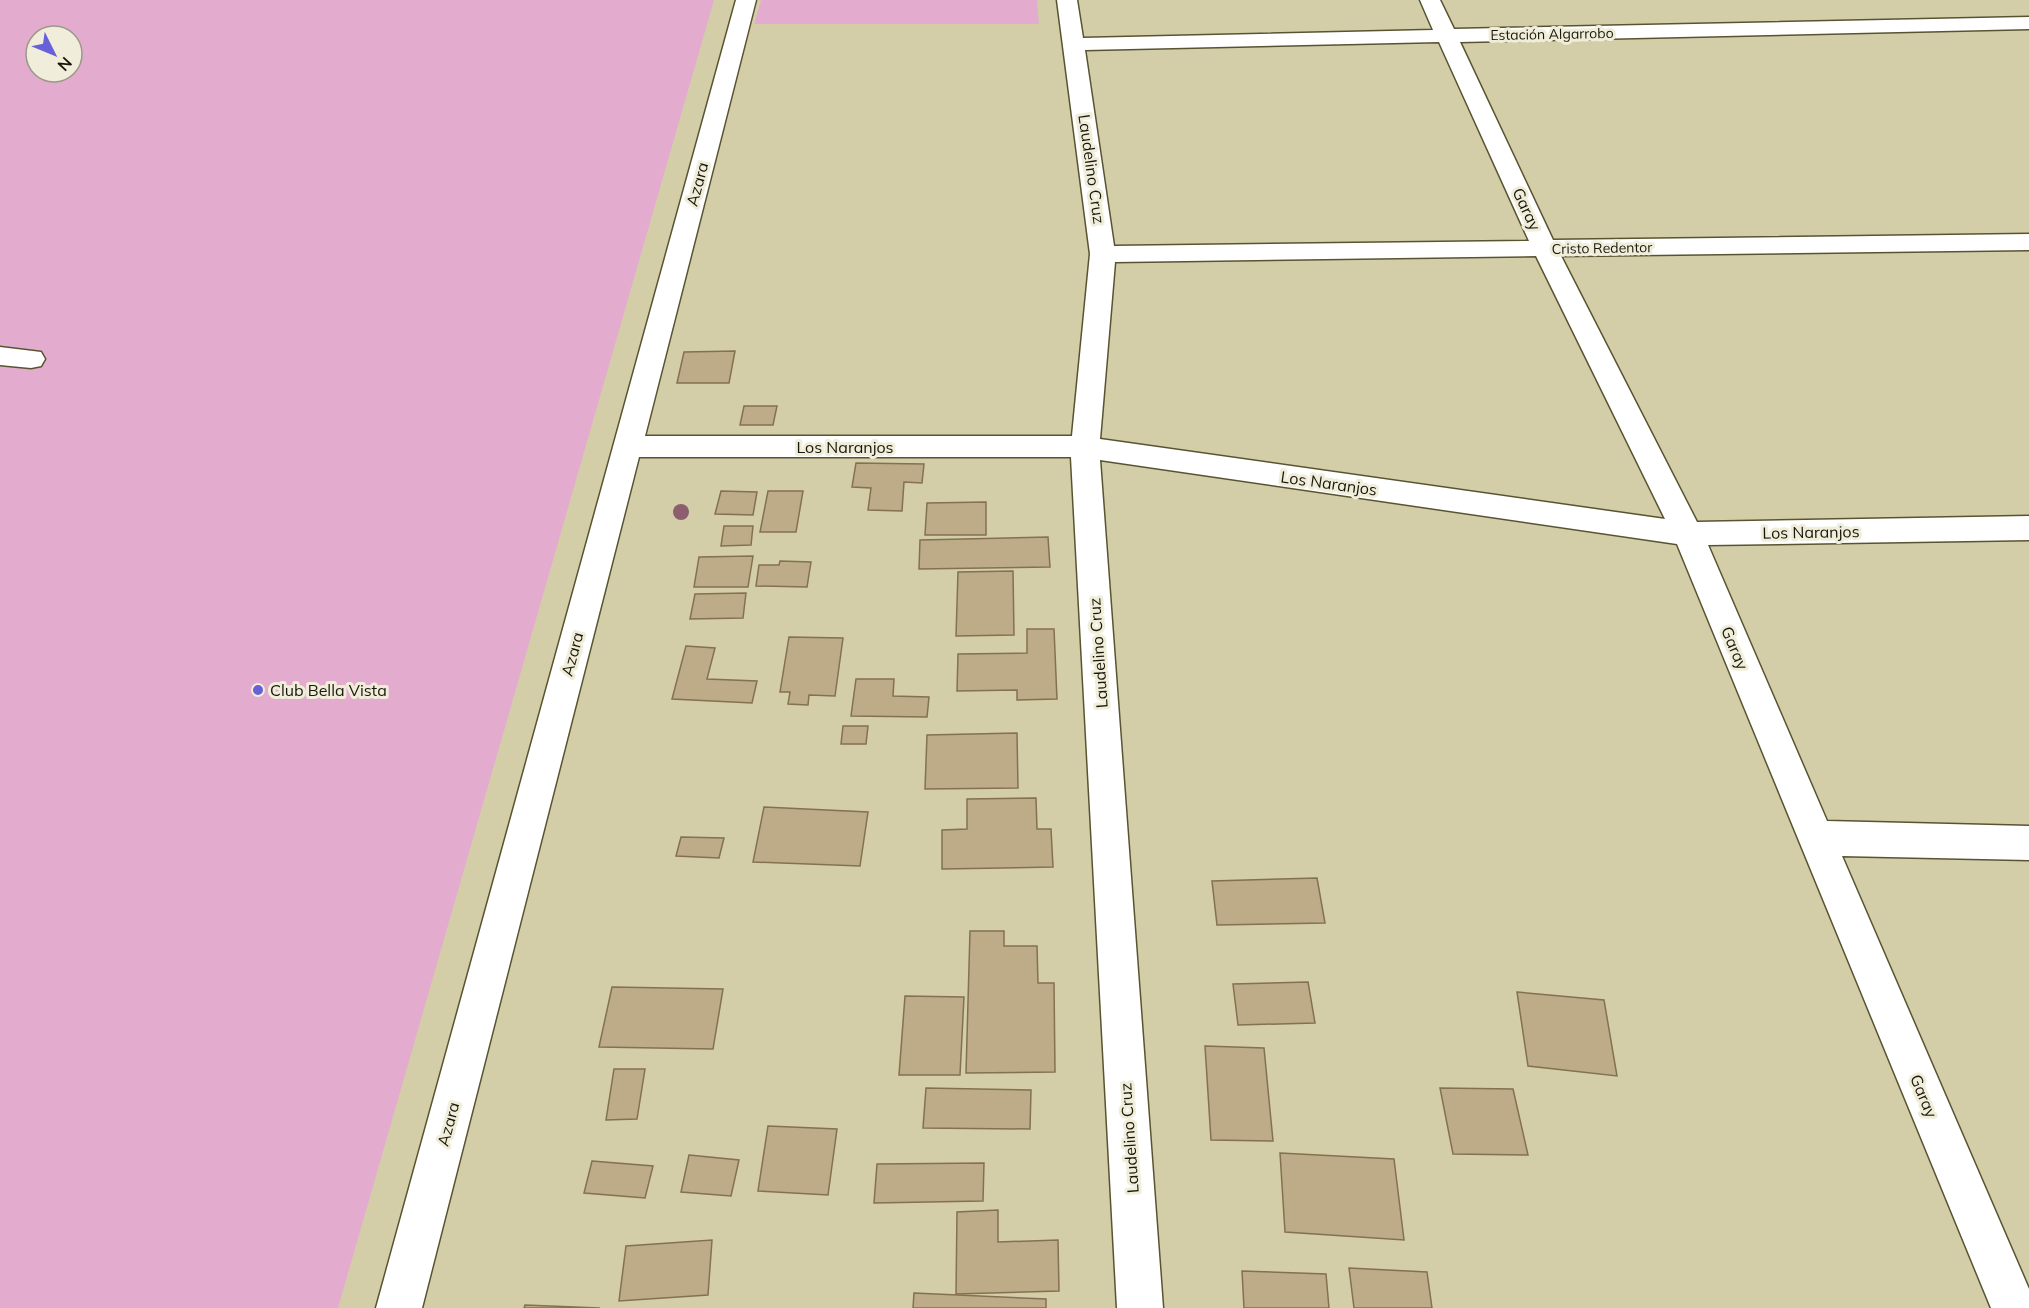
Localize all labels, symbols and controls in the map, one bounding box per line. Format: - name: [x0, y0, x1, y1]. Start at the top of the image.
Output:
- north arrow: [24, 24, 84, 84]
- street label: Estación Algarrobo: [1490, 24, 1614, 44]
- text: N: [54, 53, 76, 75]
- street label: Laudelino Cruz: [1074, 113, 1110, 225]
- street label: Azara: [682, 160, 712, 208]
- street label: Garay: [1508, 184, 1546, 234]
- street label: Cristo Redentor: [1552, 238, 1653, 258]
- street label: Los Naranjos: [796, 437, 894, 457]
- street label: Los Naranjos: [1280, 466, 1378, 500]
- street label: Los Naranjos: [1762, 521, 1860, 543]
- street label: Laudelino Cruz: [1084, 597, 1112, 709]
- street label: Garay: [1717, 623, 1753, 673]
- street label: Azara: [557, 630, 587, 678]
- place label: Club Bella Vista: [270, 680, 387, 700]
- marker: Club Bella Vista: [251, 683, 265, 697]
- street label: Garay: [1906, 1071, 1942, 1121]
- street label: Laudelino Cruz: [1115, 1082, 1143, 1194]
- street label: Azara: [433, 1100, 463, 1148]

